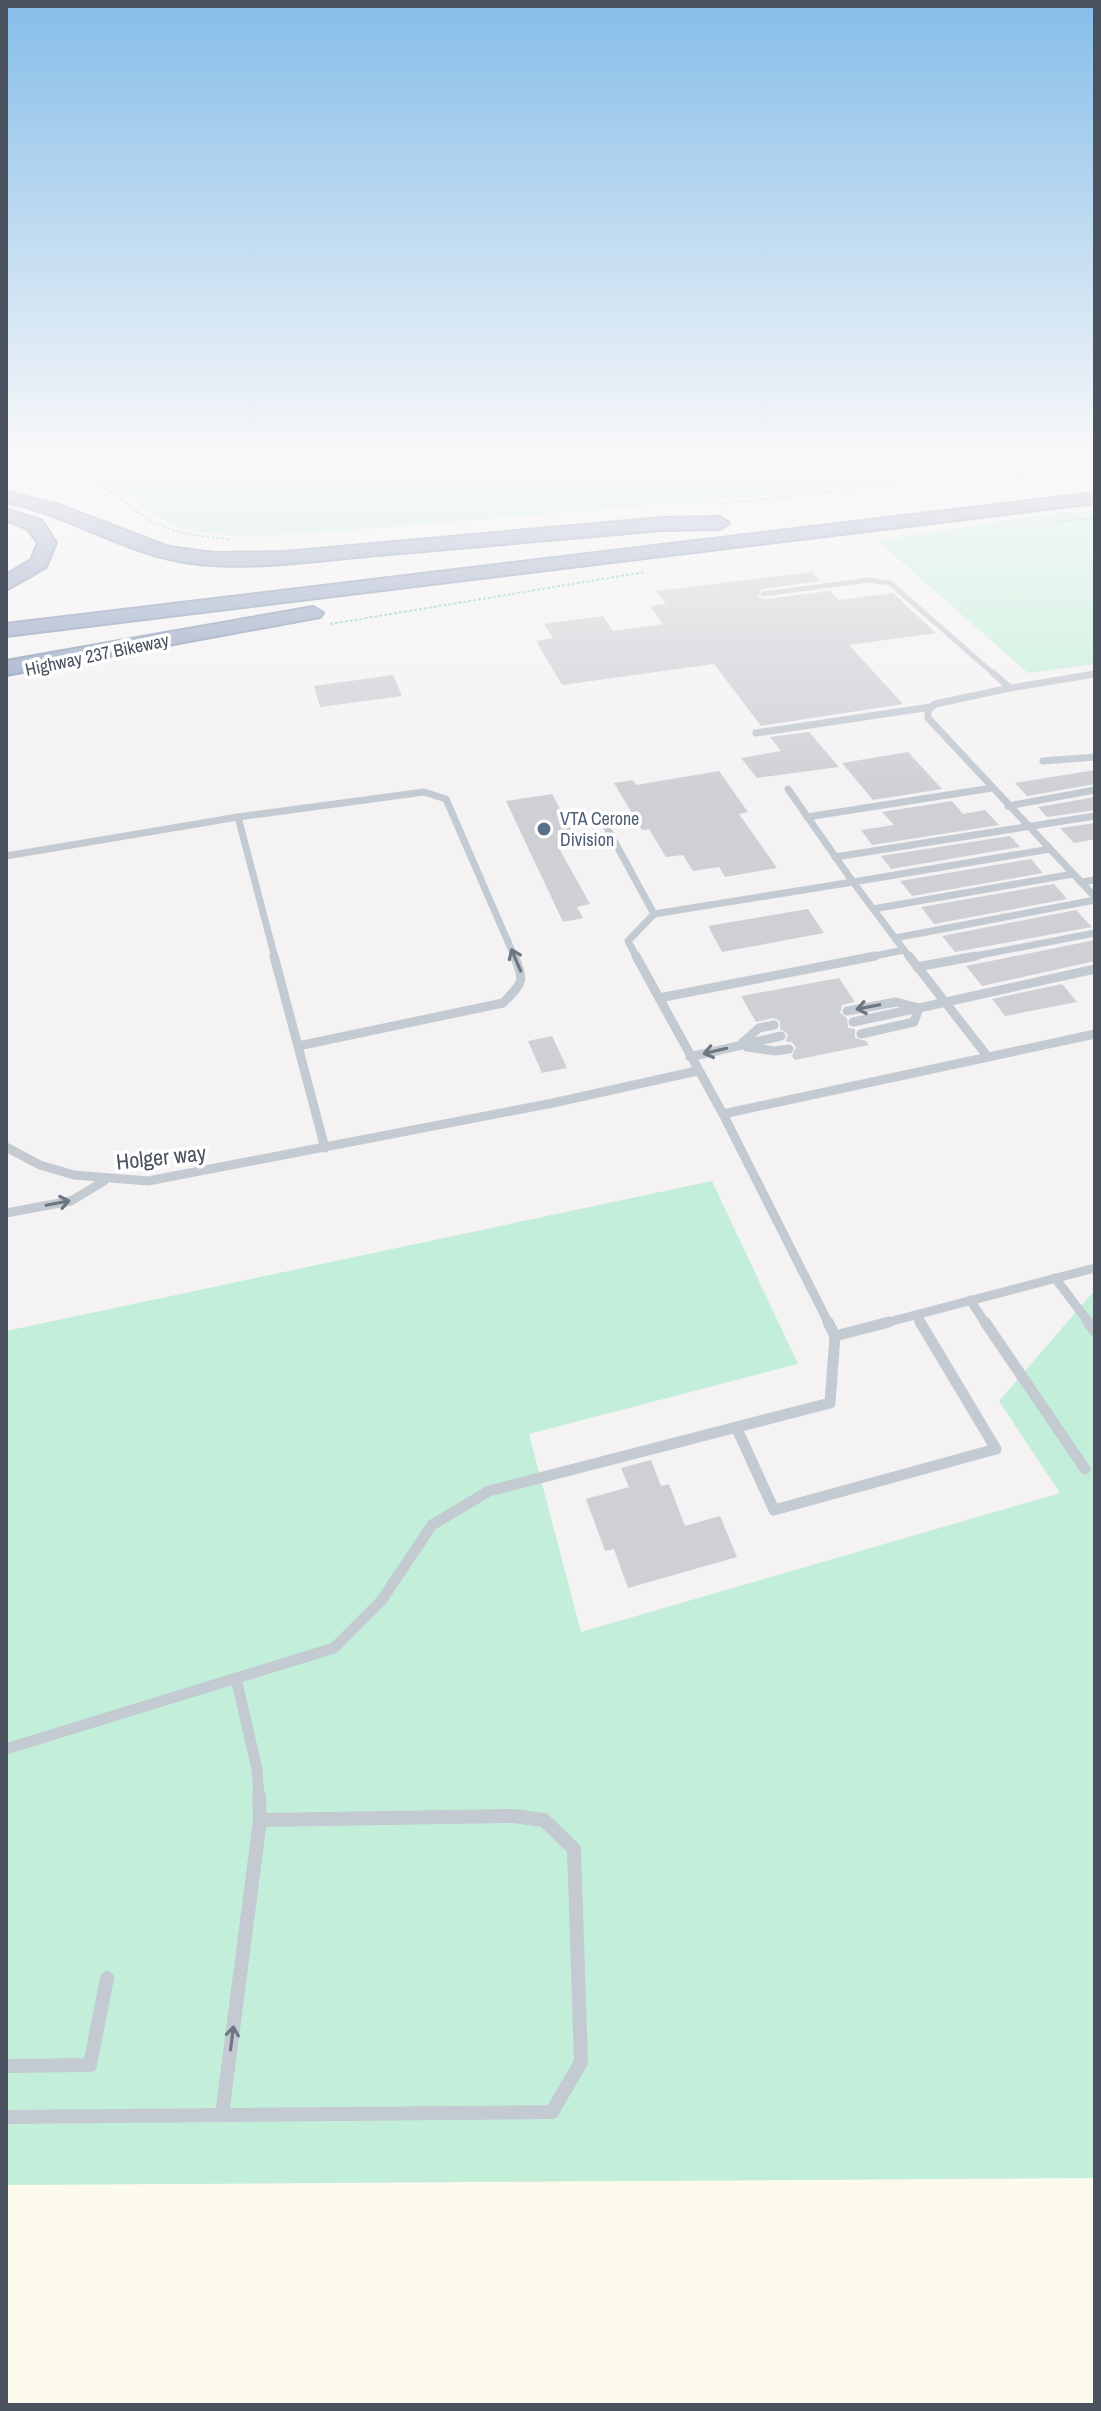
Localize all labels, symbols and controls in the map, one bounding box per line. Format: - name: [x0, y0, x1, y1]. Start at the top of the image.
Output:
- street label: Highway 237 Bikeway: [23, 627, 172, 682]
- place label: VTA Cerone Division: [560, 806, 639, 852]
- marker: VTA Cerone Division: [535, 820, 553, 838]
- one-way arrow: [508, 948, 522, 973]
- one-way arrow: [856, 1001, 882, 1016]
- one-way arrow: [703, 1044, 728, 1059]
- street label: Holger way: [115, 1137, 207, 1177]
- one-way arrow: [45, 1195, 70, 1210]
- one-way arrow: [225, 2025, 240, 2052]

